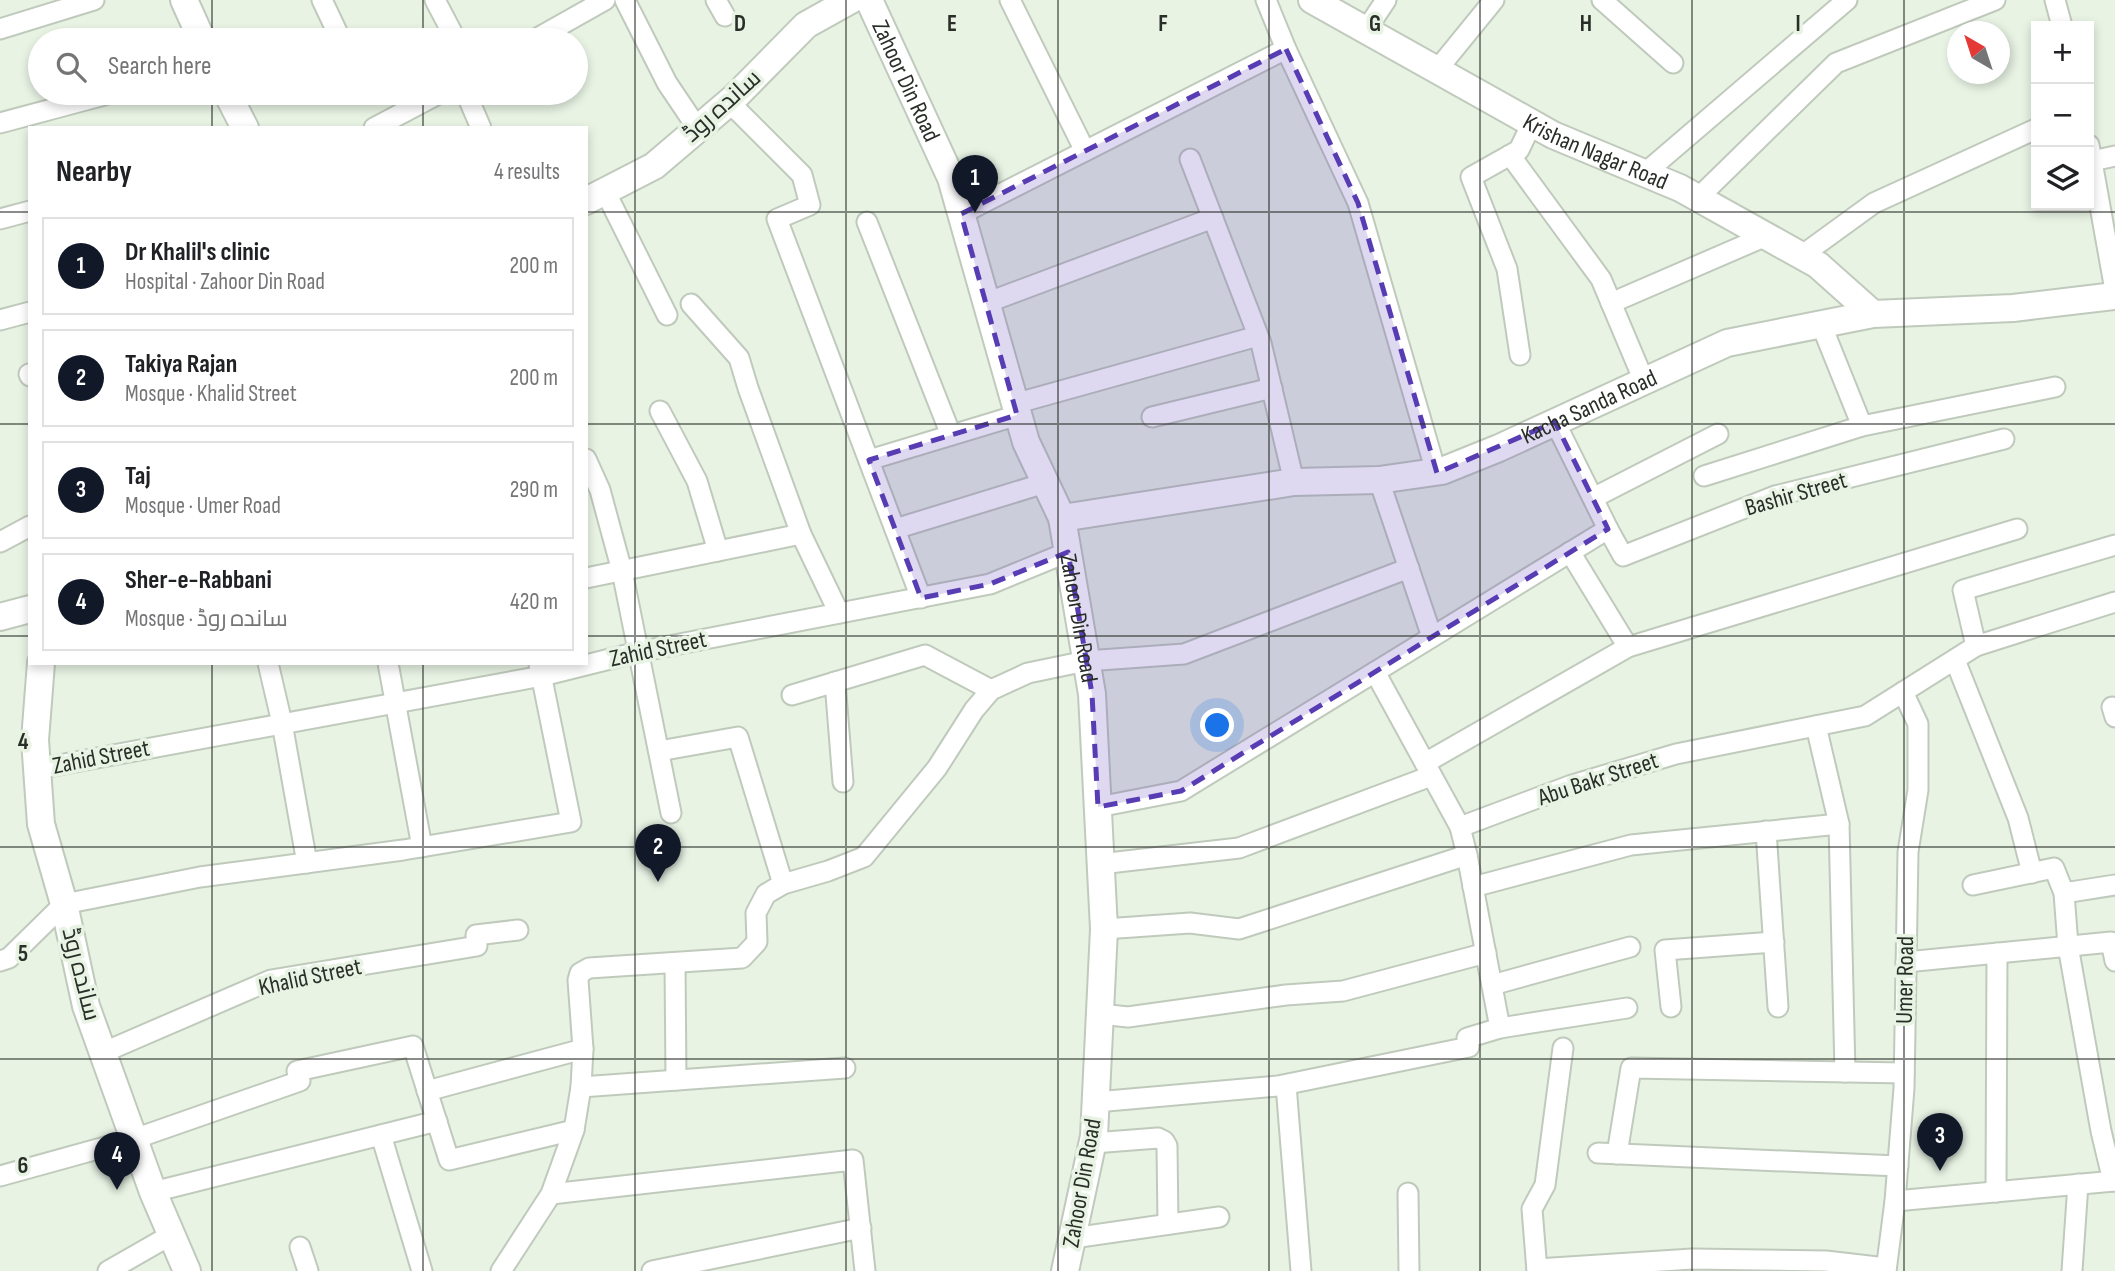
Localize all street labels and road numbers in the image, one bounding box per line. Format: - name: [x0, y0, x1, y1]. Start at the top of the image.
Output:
- street label: Zahoor Din Road: [866, 16, 947, 146]
- street label: ساندہ روڈ: [677, 63, 767, 149]
- street label: Krishan Nagar Road: [1518, 107, 1672, 196]
- street label: Kacha Sanda Road: [1517, 363, 1661, 450]
- street label: Bashir Street: [1742, 466, 1850, 522]
- street label: Zahoor Din Road: [1054, 551, 1104, 685]
- street label: Zahid Street: [607, 625, 709, 673]
- street label: Zahid Street: [50, 733, 152, 781]
- street label: Abu Bakr Street: [1533, 746, 1662, 812]
- street label: ساندہ روڈ: [55, 924, 107, 1024]
- street label: Umer Road: [1890, 936, 1920, 1024]
- street label: Khalid Street: [256, 952, 364, 1002]
- street label: Zahoor Din Road: [1056, 1116, 1108, 1250]

